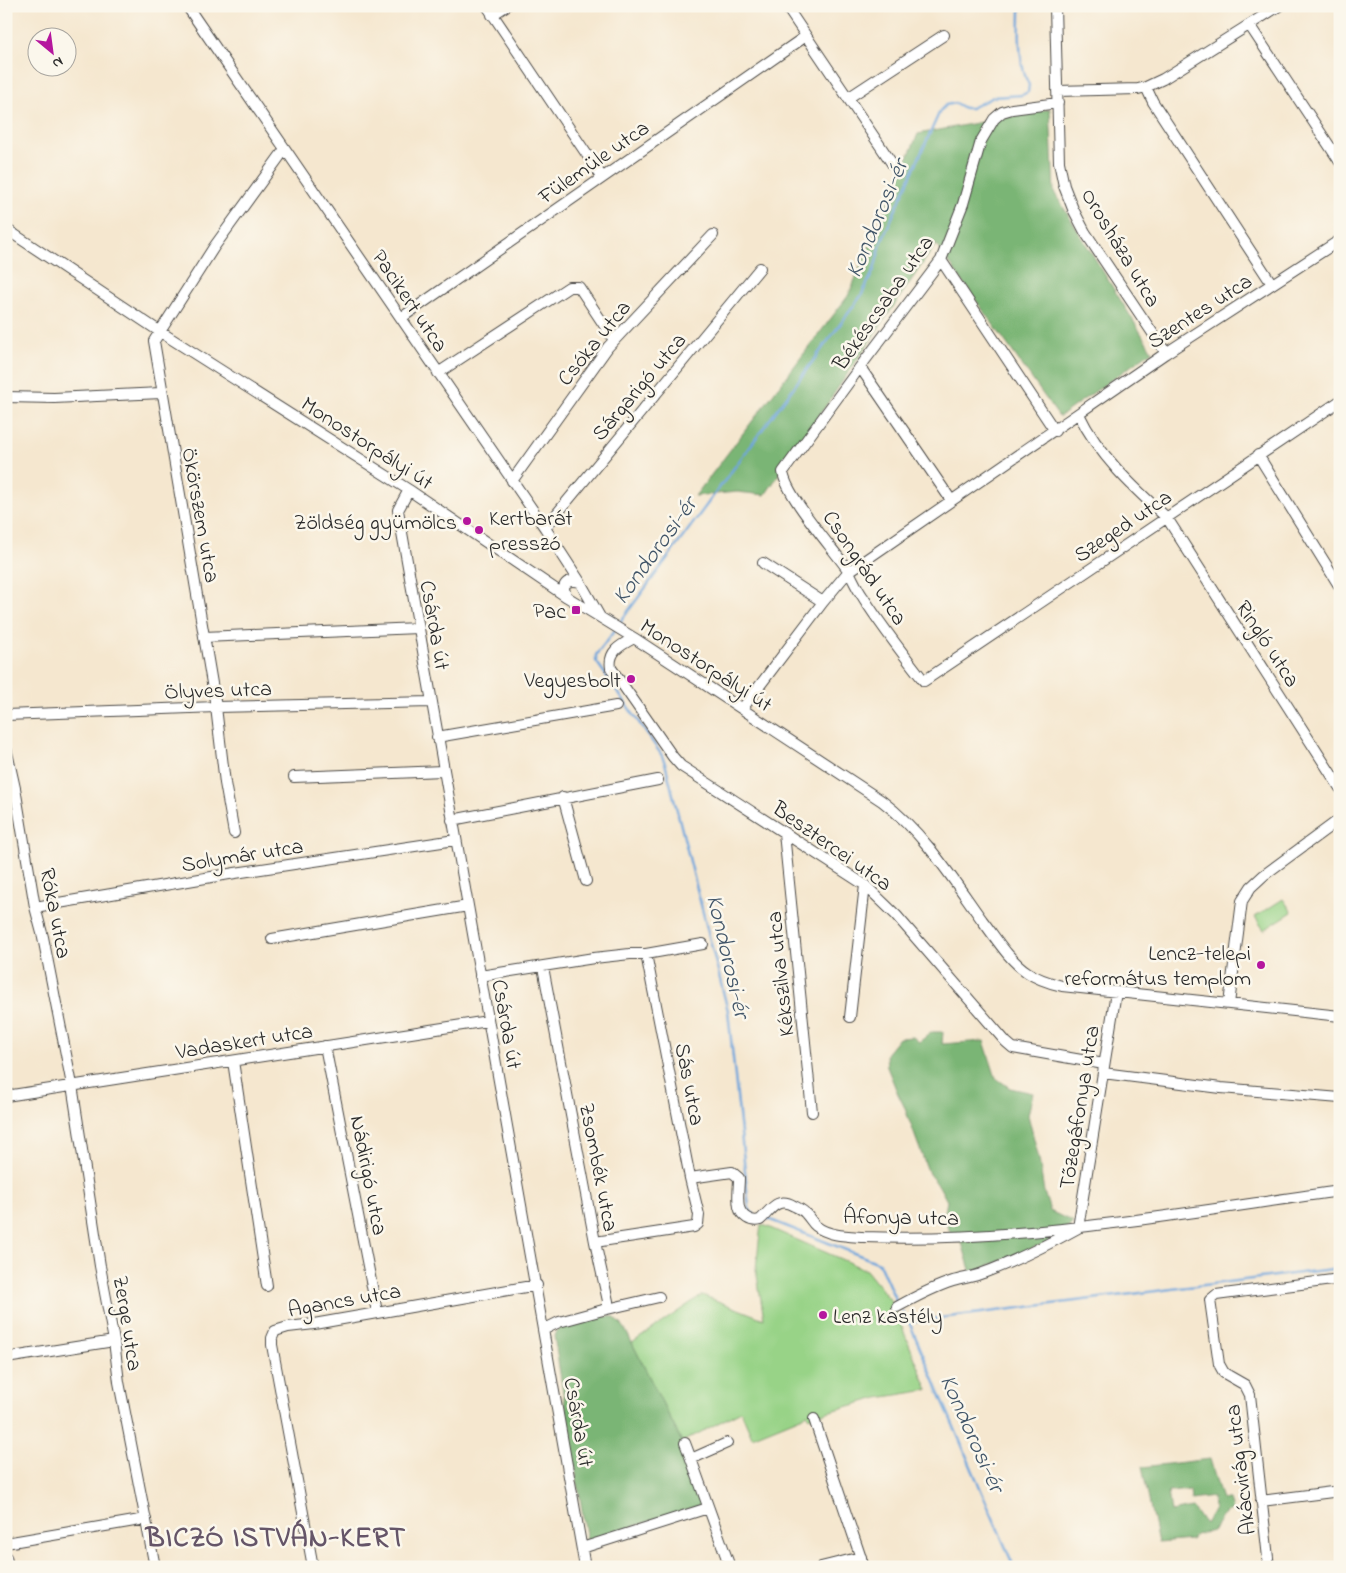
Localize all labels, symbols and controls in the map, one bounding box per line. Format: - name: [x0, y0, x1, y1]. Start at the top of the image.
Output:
- north arrow: [28, 28, 78, 78]
- text: N: [48, 51, 67, 74]
- street label: Fülemüle utca: [532, 113, 657, 214]
- water label: Kondorosi-ér: [838, 152, 920, 284]
- street label: Orosháza utca: [1071, 183, 1168, 314]
- street label: Békéscsaba utca: [825, 230, 943, 379]
- street label: Pacikert utca: [362, 244, 455, 359]
- street label: Szentes utca: [1142, 267, 1259, 358]
- street label: Csóka utca: [551, 294, 640, 394]
- street label: Sárgarigó utca: [585, 327, 696, 450]
- street label: Monostorpályi út: [293, 390, 439, 501]
- street label: Ökörszem utca: [171, 445, 227, 586]
- street label: Szeged utca: [1068, 483, 1180, 573]
- water label: Kondorosi-ér: [605, 488, 709, 613]
- place label: Kertbarát presszó: [489, 504, 573, 561]
- street label: Csongrád utca: [812, 505, 914, 633]
- place label: Zöldség gyümölcs: [294, 508, 457, 541]
- marker: Zöldség gyümölcs: [461, 515, 473, 527]
- marker: Kertbarát presszó: [473, 524, 485, 536]
- street label: Csárda út: [409, 578, 457, 674]
- street label: Ringló utca: [1225, 595, 1307, 695]
- place label: Pac: [533, 597, 566, 629]
- marker: Pac: [570, 604, 582, 616]
- street label: Monostorpályi út: [632, 612, 778, 723]
- place label: Vegyesbolt: [523, 666, 622, 699]
- marker: Vegyesbolt: [625, 673, 637, 685]
- street label: Ölyves utca: [164, 674, 272, 711]
- street label: Besztercei utca: [764, 794, 898, 901]
- street label: Solymár utca: [179, 832, 306, 883]
- street label: Róka utca: [30, 866, 78, 962]
- water label: Kondorosi-ér: [695, 891, 758, 1024]
- street label: Kékszilva utca: [760, 910, 804, 1038]
- place label: Lencz-telepi református templom: [1065, 939, 1251, 996]
- marker: Lencz-telepi református templom: [1255, 959, 1267, 971]
- street label: Csárda út: [481, 977, 529, 1073]
- street label: Vadaskert utca: [173, 1016, 315, 1070]
- street label: Tőzegáfonya utca: [1052, 1023, 1111, 1192]
- street label: Sás utca: [664, 1041, 712, 1129]
- street label: Zsombék utca: [569, 1101, 625, 1235]
- street label: Nádirigó utca: [339, 1113, 394, 1238]
- street label: Áfonya utca: [843, 1202, 959, 1237]
- street label: Zerge utca: [102, 1274, 149, 1374]
- street label: Agancs utca: [286, 1276, 404, 1329]
- place label: Lenz kastély: [833, 1302, 942, 1335]
- marker: Lenz kastély: [817, 1309, 829, 1321]
- water label: Kondorosi-ér: [929, 1370, 1013, 1501]
- street label: Csárda út: [553, 1375, 601, 1471]
- street label: Akácvirág utca: [1218, 1402, 1267, 1537]
- district label: BICZÓ ISTVÁN-KERT: [144, 1518, 406, 1560]

